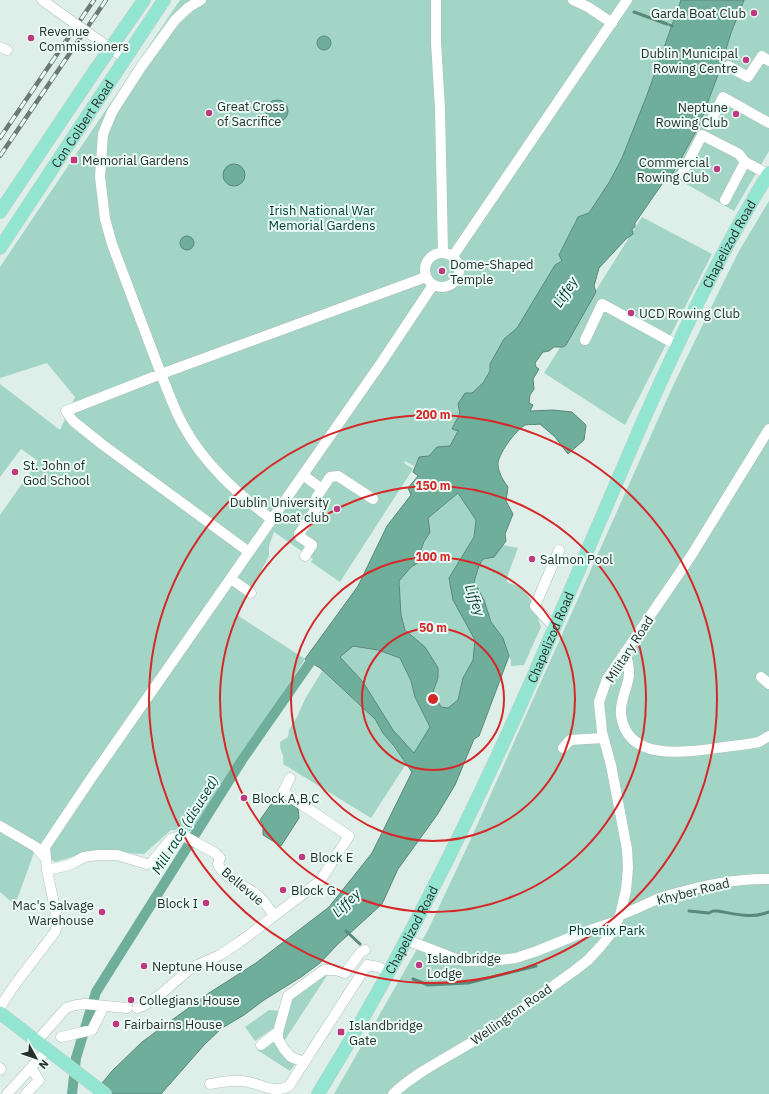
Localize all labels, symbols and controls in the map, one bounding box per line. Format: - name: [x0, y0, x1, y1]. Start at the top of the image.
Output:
- place label: Garda Boat Club: [651, 5, 746, 22]
- marker: Garda Boat Club: [749, 8, 759, 18]
- place label: Revenue Commissioners: [39, 23, 129, 55]
- marker: Revenue Commissioners: [26, 33, 36, 43]
- place label: Dublin Municipal Rowing Centre: [641, 45, 738, 77]
- marker: Dublin Municipal Rowing Centre: [741, 55, 751, 65]
- street label: Con Colbert Road: [47, 77, 118, 171]
- place label: Great Cross of Sacrifice: [217, 98, 285, 130]
- place label: Neptune Rowing Club: [656, 99, 728, 131]
- marker: Great Cross of Sacrifice: [204, 108, 214, 118]
- marker: Neptune Rowing Club: [731, 109, 741, 119]
- place label: Memorial Gardens: [82, 152, 189, 169]
- place label: Commercial Rowing Club: [637, 154, 709, 186]
- marker: Memorial Gardens: [69, 155, 79, 165]
- marker: Commercial Rowing Club: [712, 164, 722, 174]
- street label: Chapelizod Road: [699, 197, 760, 291]
- park label: Irish National War Memorial Gardens: [269, 202, 375, 234]
- place label: Dome-Shaped Temple: [450, 256, 534, 288]
- marker: Dome-Shaped Temple: [437, 266, 447, 276]
- water label: Liffey: [549, 272, 582, 311]
- place label: UCD Rowing Club: [639, 305, 740, 322]
- marker: UCD Rowing Club: [626, 308, 636, 318]
- text: 200 m: [415, 407, 451, 422]
- place label: St. John of God School: [23, 457, 90, 489]
- marker: St. John of God School: [10, 467, 20, 477]
- text: 150 m: [415, 478, 451, 493]
- place label: Dublin University Boat club: [230, 494, 330, 526]
- marker: Dublin University Boat club: [332, 504, 342, 514]
- text: 100 m: [415, 549, 451, 564]
- place label: Salmon Pool: [540, 551, 613, 568]
- marker: Salmon Pool: [527, 554, 537, 564]
- water label: Liffey: [461, 581, 490, 620]
- street label: Chapelizod Road: [524, 589, 578, 686]
- street label: Military Road: [601, 613, 657, 686]
- text: 50 m: [419, 620, 447, 635]
- centre of rings: [426, 692, 440, 706]
- water label: Mill race (disused): [147, 772, 223, 878]
- place label: Block A,B,C: [252, 790, 319, 807]
- marker: Block A,B,C: [239, 793, 249, 803]
- place label: Block E: [310, 849, 353, 866]
- marker: Block E: [297, 852, 307, 862]
- street label: Bellevue: [218, 864, 268, 909]
- street label: Khyber Road: [655, 874, 731, 909]
- place label: Block G: [291, 882, 336, 899]
- street label: Chapelizod Road: [381, 883, 442, 977]
- water label: Liffey: [328, 884, 365, 921]
- marker: Block G: [278, 885, 288, 895]
- place label: Block I: [157, 895, 198, 912]
- place label: Mac's Salvage Warehouse: [12, 897, 94, 929]
- marker: Block I: [201, 898, 211, 908]
- marker: Mac's Salvage Warehouse: [97, 907, 107, 917]
- park label: Phoenix Park: [569, 922, 645, 939]
- place label: Islandbridge Lodge: [427, 950, 501, 982]
- place label: Neptune House: [152, 958, 243, 975]
- marker: Islandbridge Lodge: [414, 960, 424, 970]
- marker: Neptune House: [139, 961, 149, 971]
- street label: Wellington Road: [467, 980, 555, 1049]
- place label: Collegians House: [139, 992, 240, 1009]
- marker: Collegians House: [126, 995, 136, 1005]
- place label: Fairbairns House: [124, 1016, 222, 1033]
- place label: Islandbridge Gate: [349, 1017, 423, 1049]
- marker: Fairbairns House: [111, 1019, 121, 1029]
- marker: Islandbridge Gate: [336, 1027, 346, 1037]
- north arrow: [16, 1038, 56, 1078]
- text: N: [36, 1057, 52, 1072]

